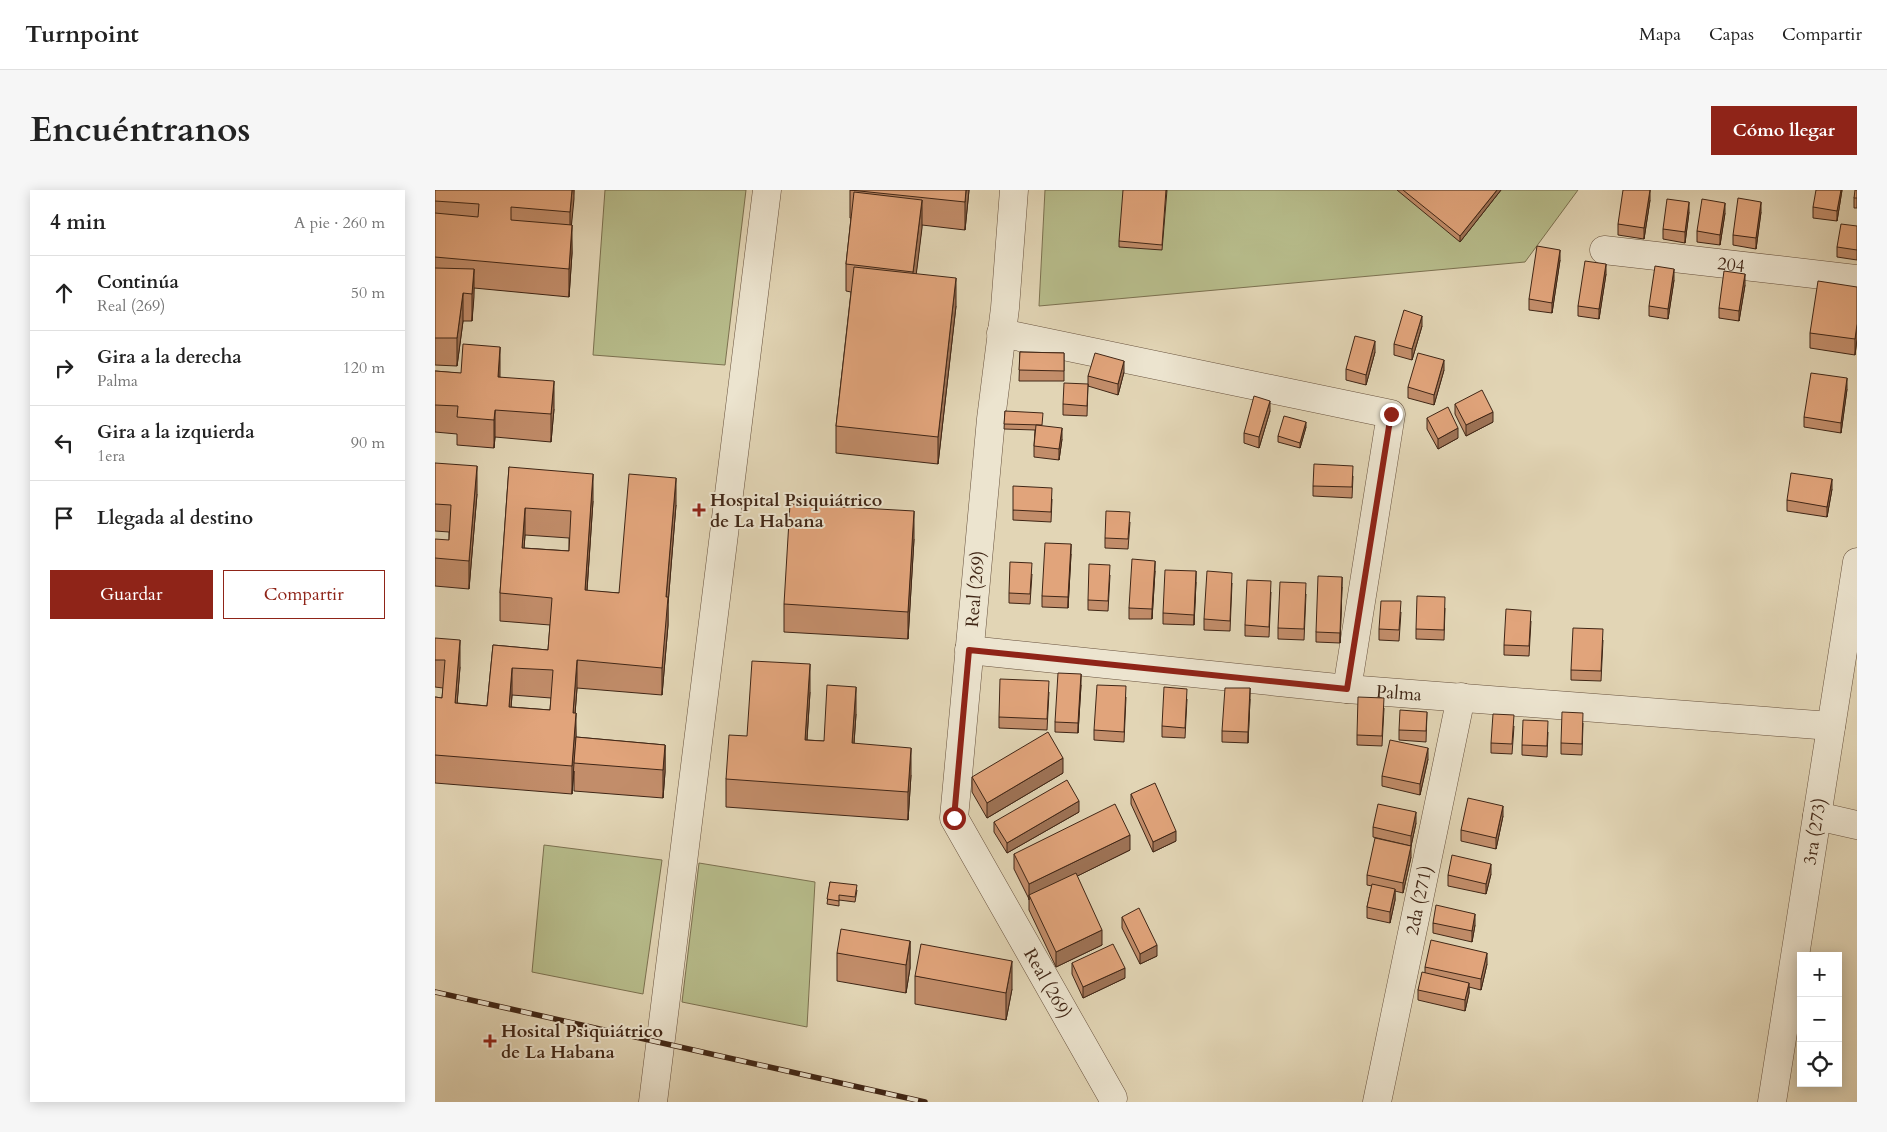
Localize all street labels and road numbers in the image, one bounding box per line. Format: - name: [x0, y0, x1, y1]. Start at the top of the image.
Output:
- street label: 204: [1716, 251, 1746, 279]
- street label: Real (269): [960, 550, 991, 628]
- street label: Palma: [1375, 679, 1423, 708]
- street label: 3ra (273): [1797, 796, 1833, 867]
- street label: 2da (271): [1400, 863, 1439, 937]
- street label: Real (269): [1018, 944, 1077, 1023]

